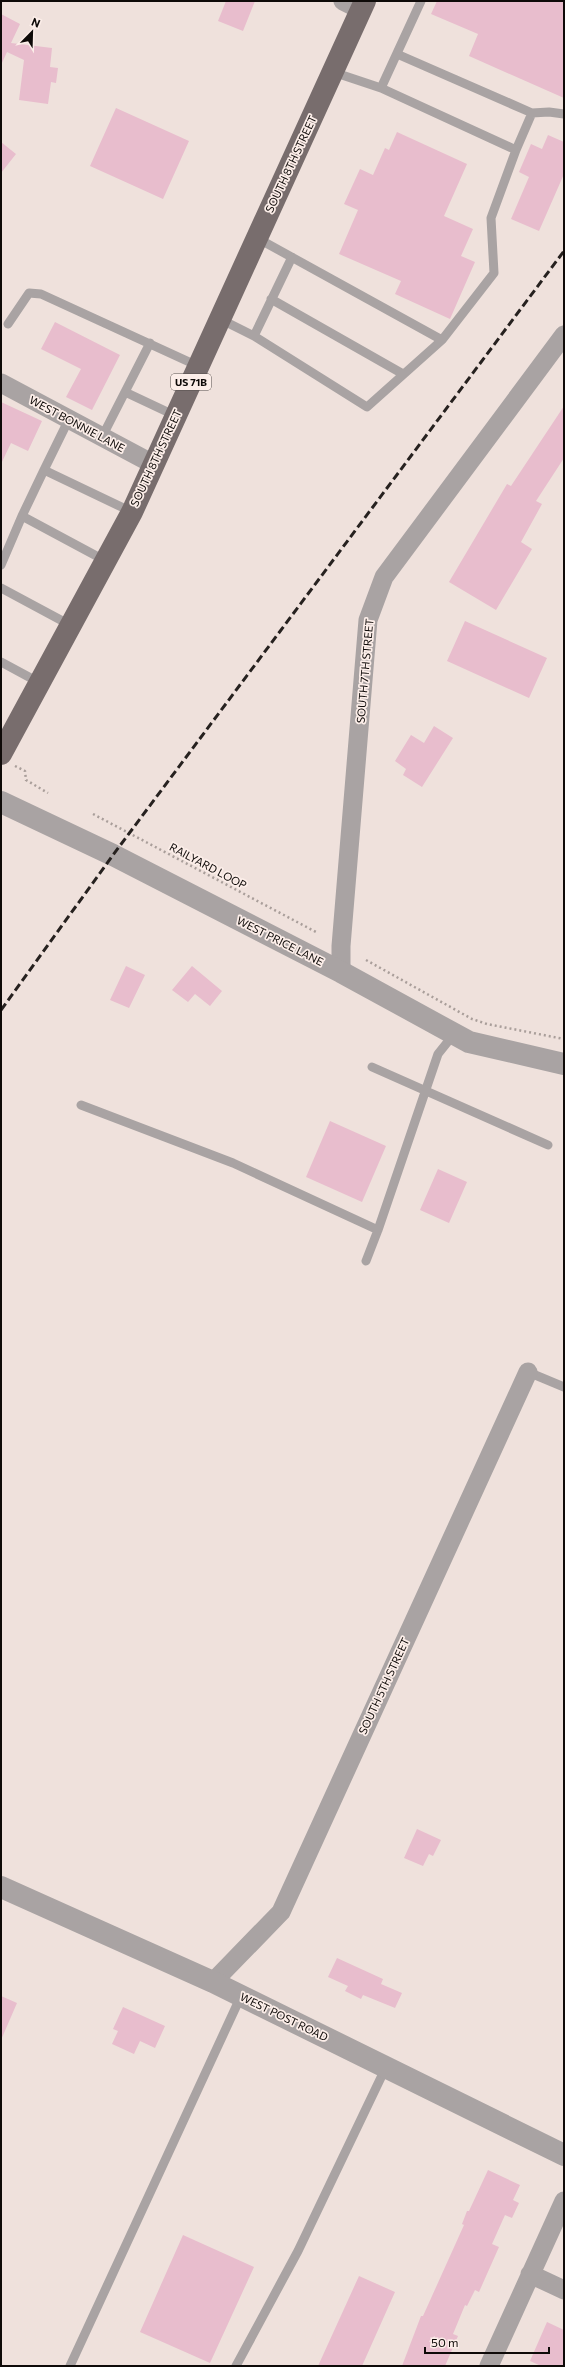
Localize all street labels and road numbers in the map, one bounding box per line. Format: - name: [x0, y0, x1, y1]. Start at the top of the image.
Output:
- street label: SOUTH 8TH STREET: [262, 113, 319, 214]
- road number: US 71B: [171, 374, 211, 390]
- street label: WEST BONNIE LANE: [27, 393, 127, 454]
- street label: SOUTH 8TH STREET: [127, 407, 184, 508]
- street label: SOUTH 7TH STREET: [353, 618, 376, 724]
- street label: RAILYARD LOOP: [167, 840, 249, 891]
- street label: WEST PRICE LANE: [235, 913, 326, 968]
- street label: SOUTH 5TH STREET: [355, 1635, 412, 1736]
- street label: WEST POST ROAD: [238, 1990, 330, 2043]

